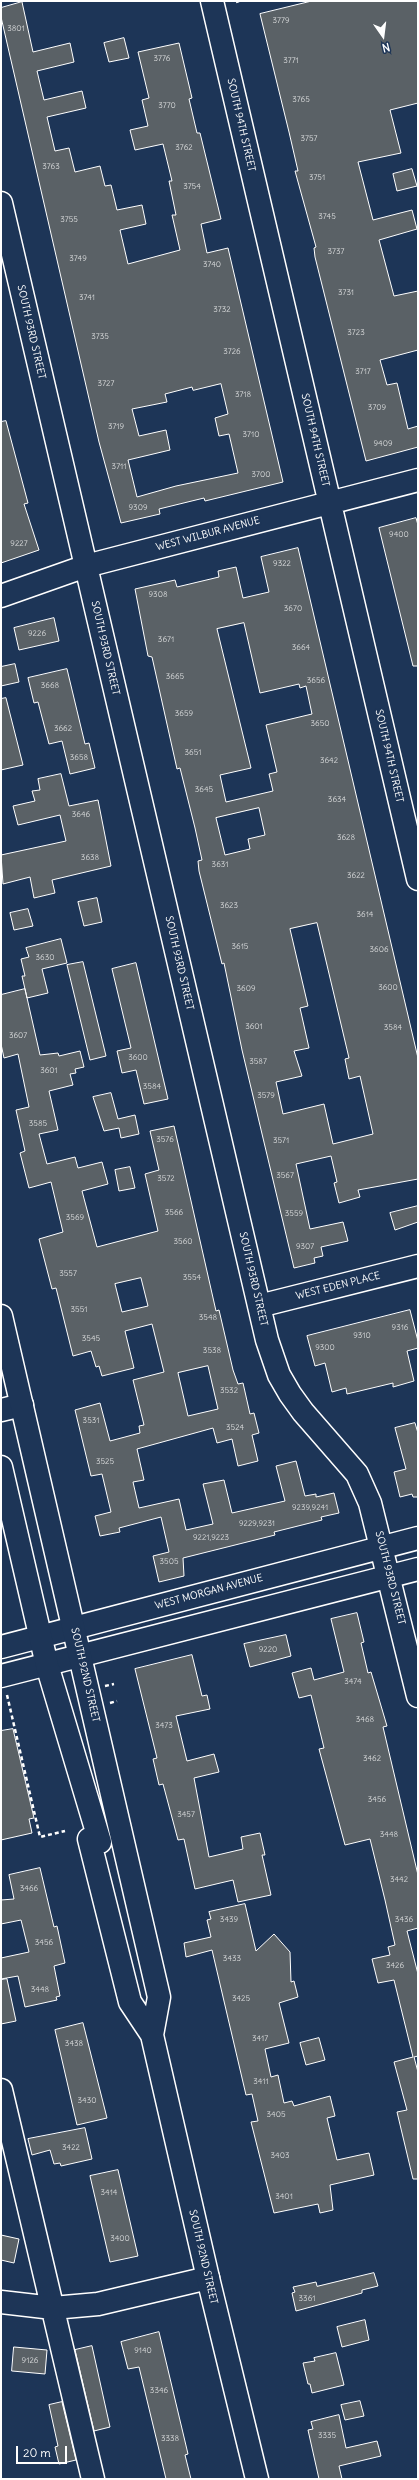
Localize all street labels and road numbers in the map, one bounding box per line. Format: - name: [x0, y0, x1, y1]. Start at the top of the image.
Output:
- street label: SOUTH 94TH STREET: [224, 77, 258, 173]
- street label: SOUTH 93RD STREET: [14, 284, 48, 380]
- street label: SOUTH 94TH STREET: [298, 392, 332, 488]
- street label: WEST WILBUR AVENUE: [155, 514, 261, 554]
- street label: SOUTH 93RD STREET: [88, 600, 122, 696]
- street label: SOUTH 94TH STREET: [372, 708, 406, 804]
- street label: SOUTH 93RD STREET: [162, 915, 196, 1011]
- street label: SOUTH 93RD STREET: [236, 1231, 270, 1327]
- street label: WEST EDEN PLACE: [295, 1270, 381, 1302]
- street label: SOUTH 93RD STREET: [373, 1530, 407, 1626]
- street label: WEST MORGAN AVENUE: [154, 1572, 264, 1612]
- street label: SOUTH 92ND STREET: [68, 1627, 102, 1723]
- street label: SOUTH 92ND STREET: [186, 2209, 220, 2305]

